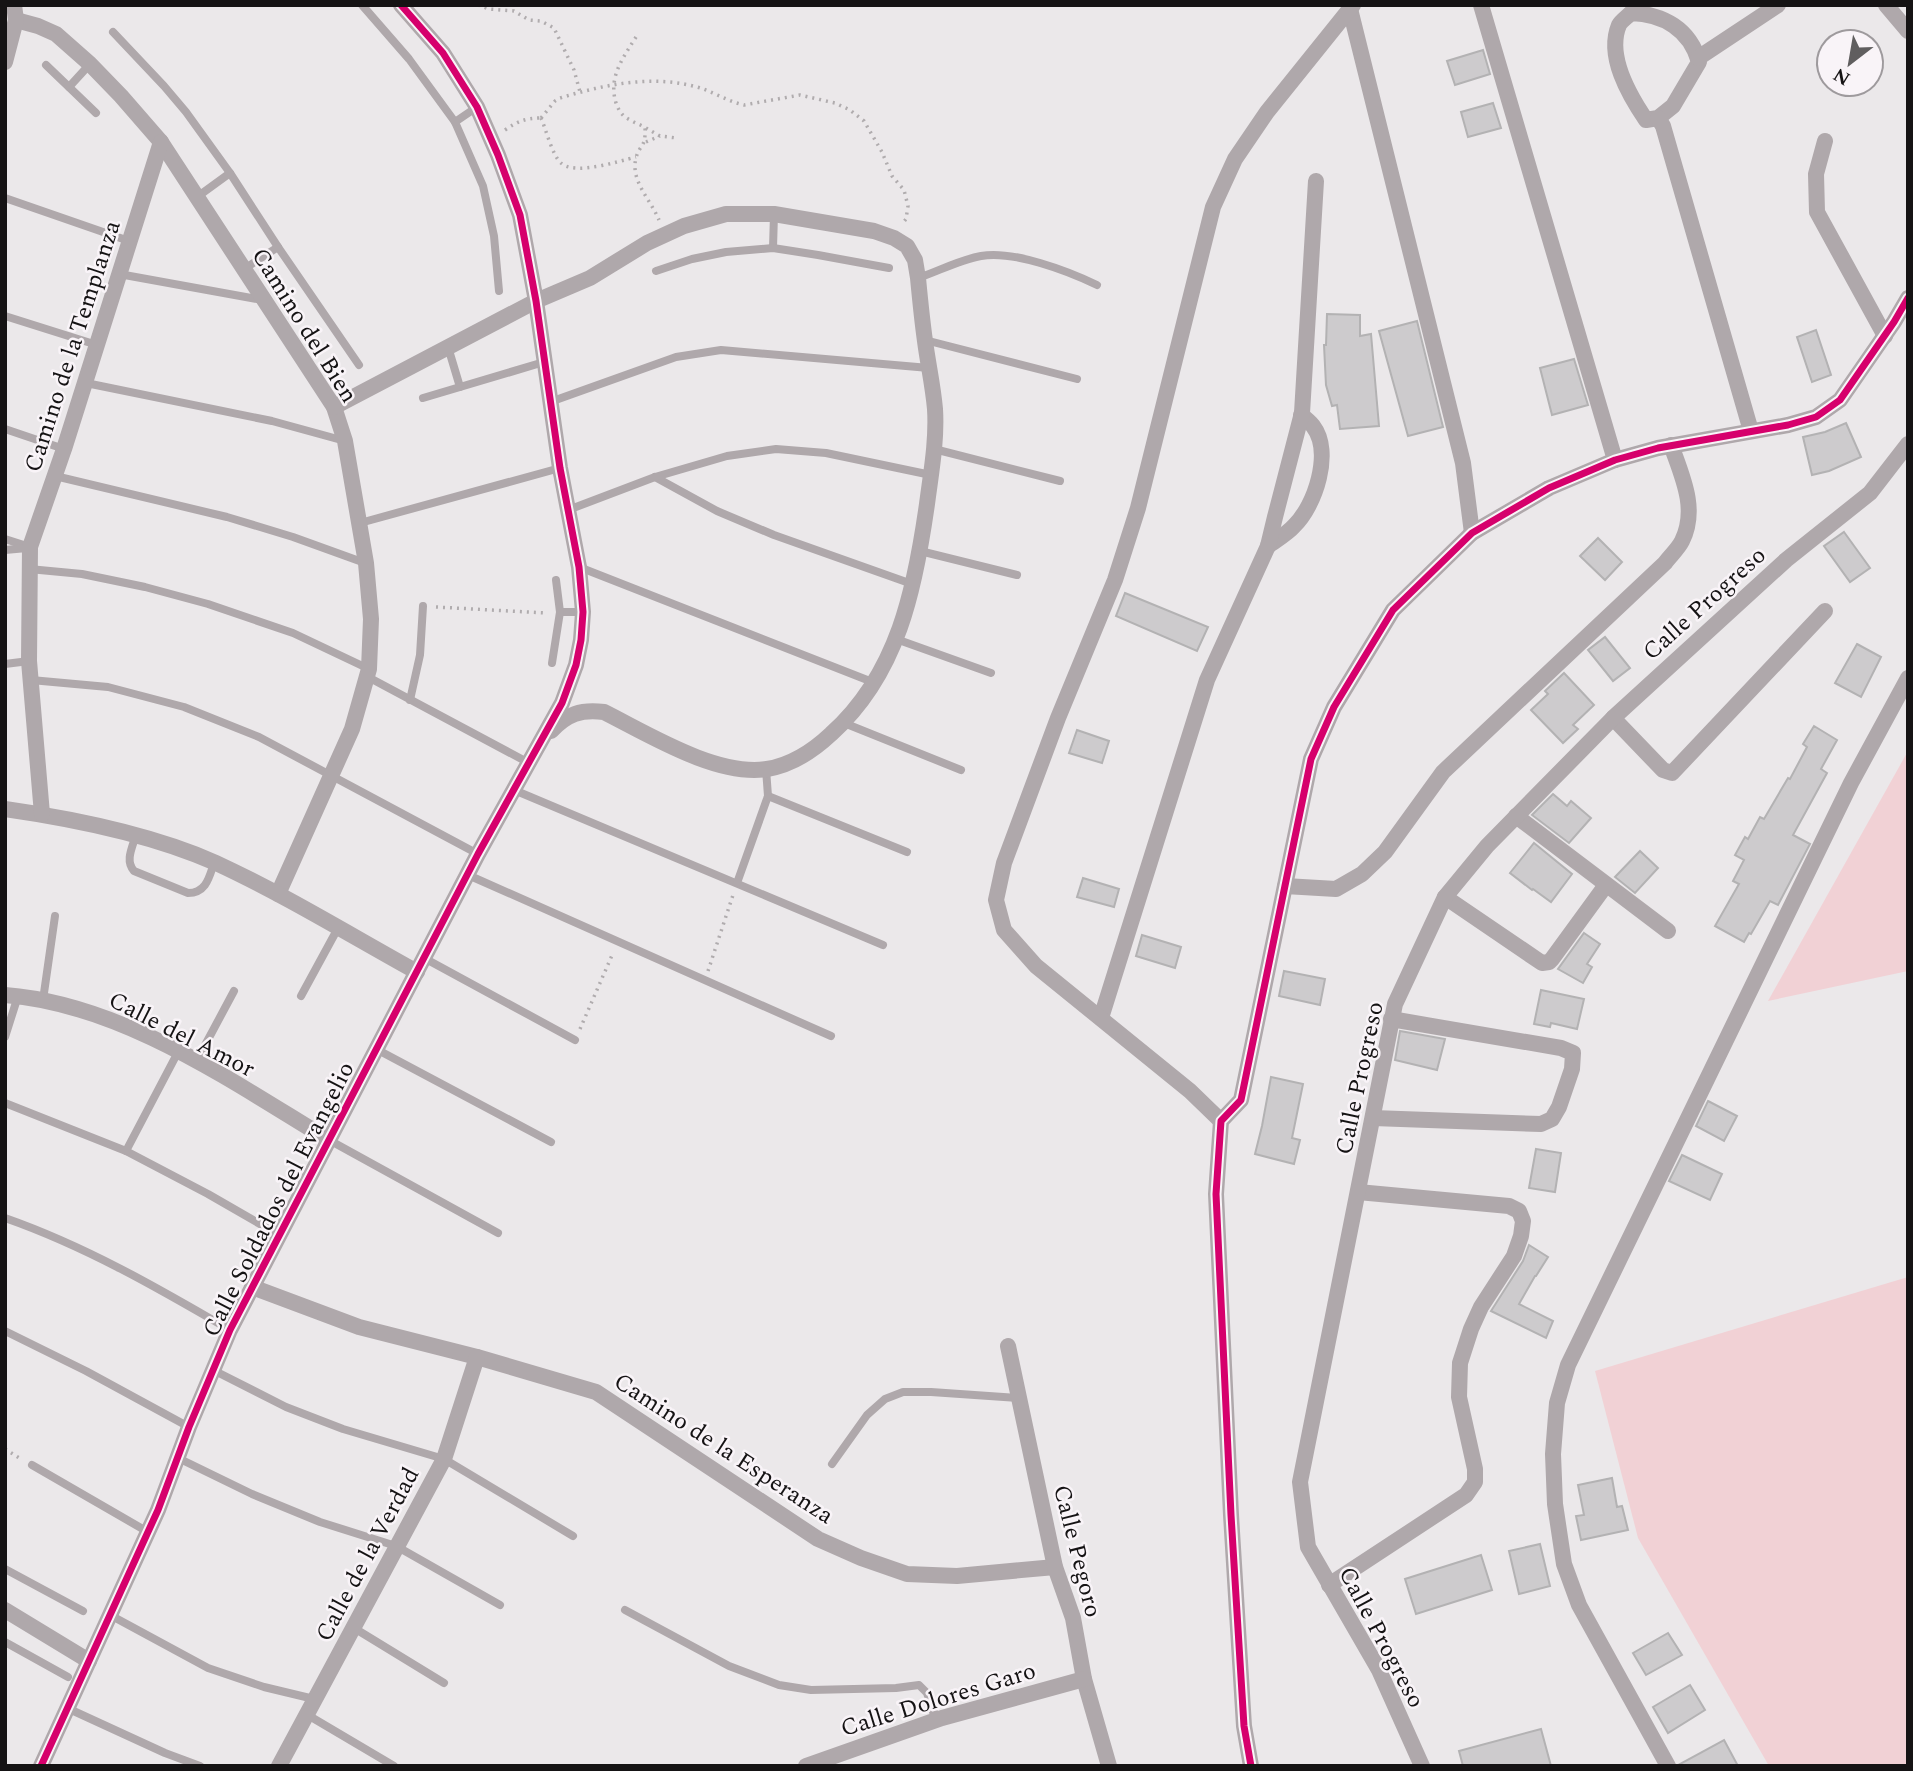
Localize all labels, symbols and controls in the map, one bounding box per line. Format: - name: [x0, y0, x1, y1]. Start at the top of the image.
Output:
- north arrow: [1815, 28, 1885, 98]
- text: N: [1828, 60, 1856, 93]
- street label: Camino de la Templanza: [15, 216, 131, 477]
- street label: Camino del Bien: [242, 241, 366, 410]
- street label: Calle Progreso: [1635, 538, 1775, 669]
- street label: Calle del Amor: [102, 983, 261, 1087]
- street label: Calle Progreso: [1326, 998, 1394, 1158]
- street label: Calle Soldados del Evangelio: [194, 1056, 364, 1343]
- street label: Camino de la Esperanza: [606, 1364, 841, 1534]
- street label: Calle de la Verdad: [307, 1461, 429, 1648]
- street label: Calle Pegoro: [1043, 1481, 1111, 1621]
- street label: Calle Progreso: [1329, 1560, 1434, 1715]
- street label: Calle Dolores Garo: [836, 1653, 1040, 1747]

